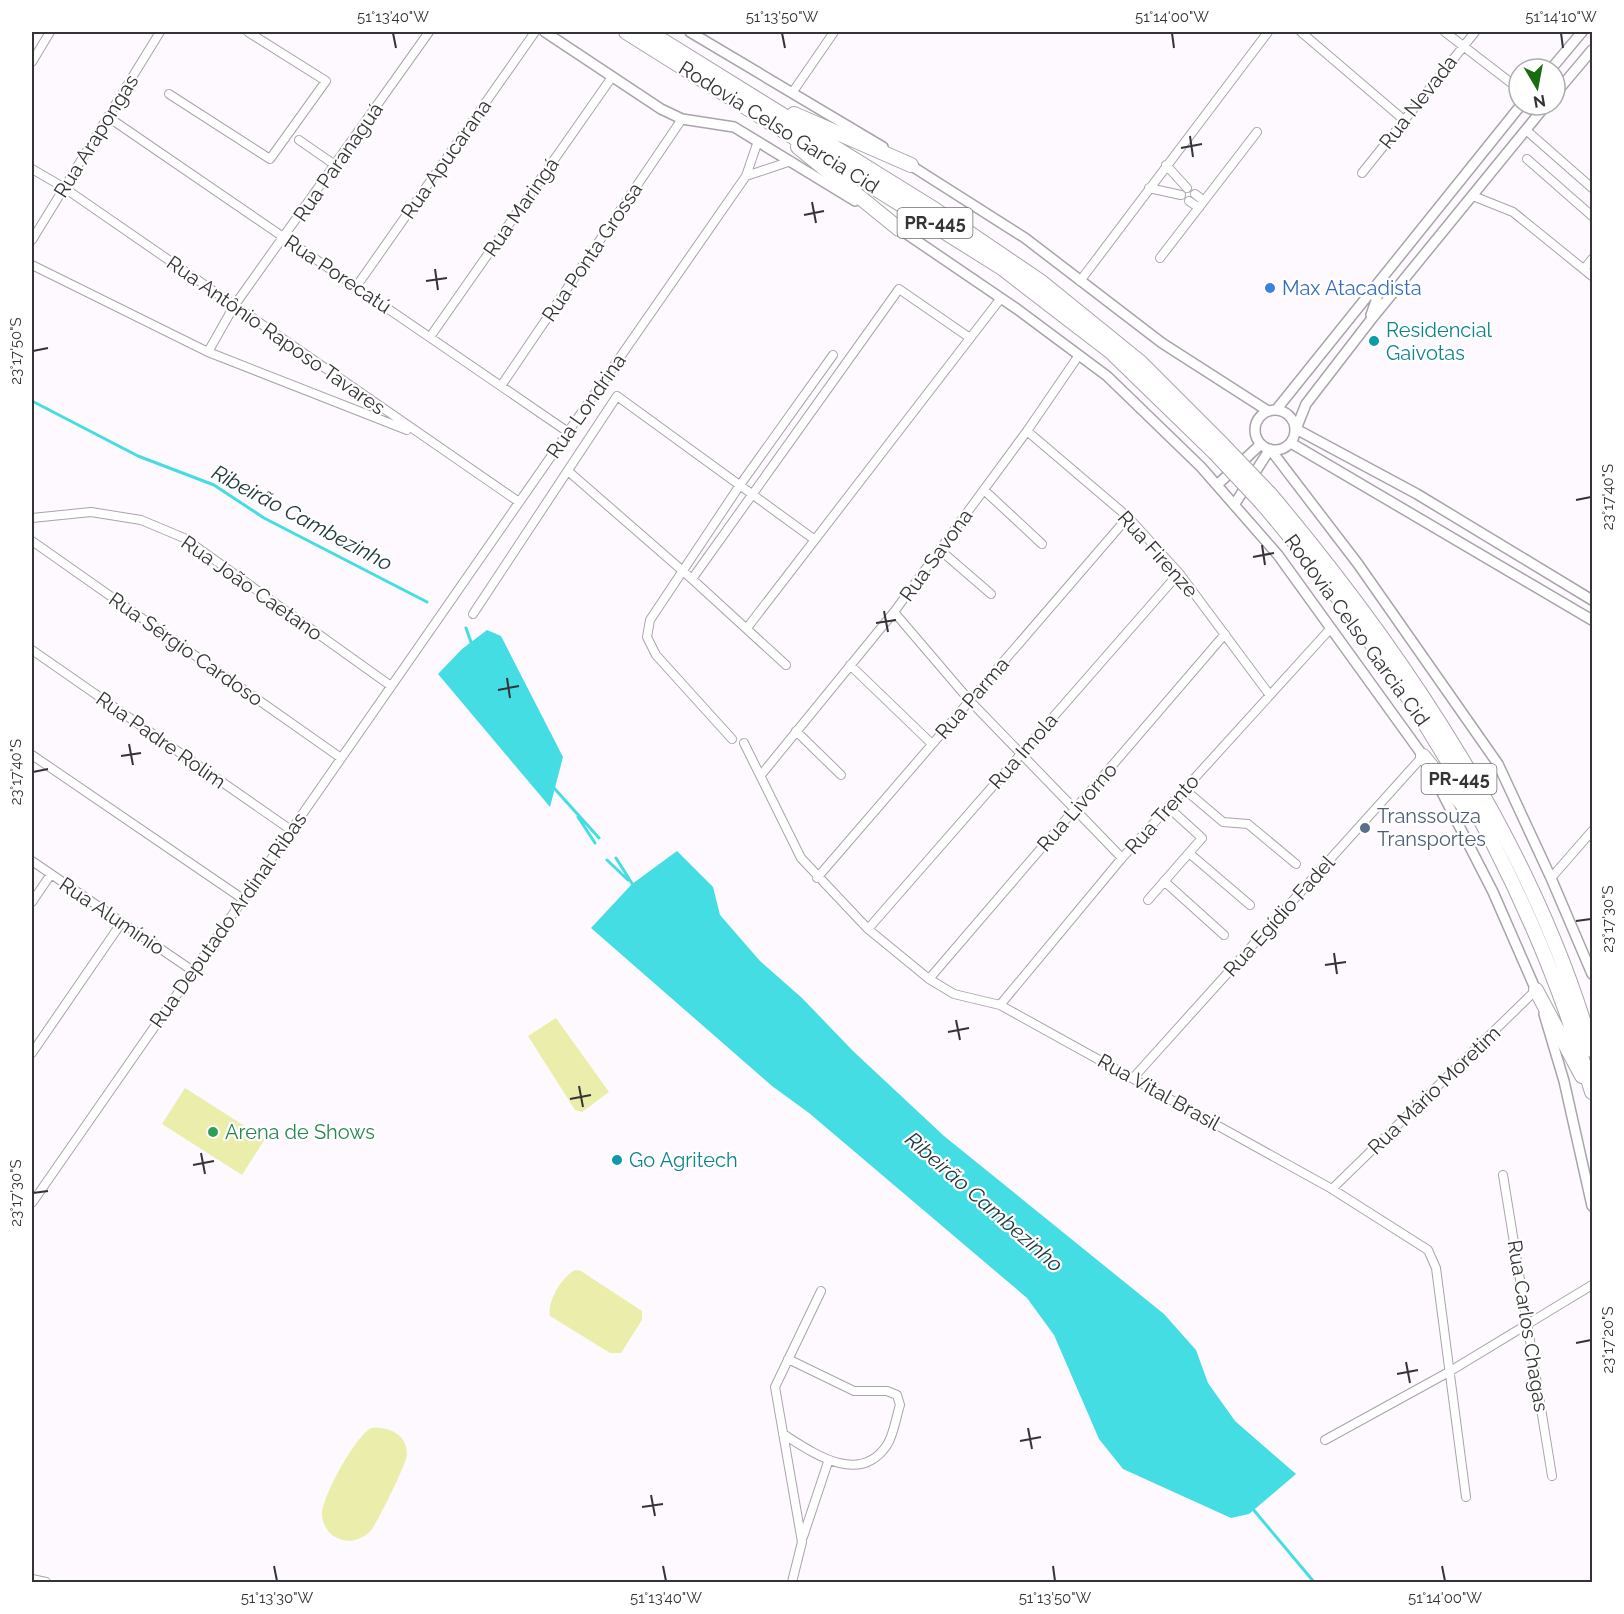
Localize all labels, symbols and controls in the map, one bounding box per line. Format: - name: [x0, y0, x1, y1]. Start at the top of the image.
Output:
- text: 51°13'40"W: [357, 8, 429, 26]
- text: 51°13'50"W: [746, 8, 819, 26]
- text: 51°14'00"W: [1135, 8, 1209, 26]
- text: 51°14'10"W: [1525, 8, 1597, 26]
- street label: Rua Nevada: [1374, 50, 1462, 154]
- street label: Rodovia Celso Garcia Cid: [675, 56, 883, 198]
- north arrow: [1507, 57, 1567, 117]
- street label: Rua Arapongas: [49, 70, 143, 202]
- text: N: [1532, 91, 1547, 112]
- street label: Rua Apucarana: [396, 95, 496, 223]
- street label: Rua Paranaguá: [288, 98, 388, 226]
- street label: Rua Maringá: [478, 153, 564, 261]
- street label: Rua Ponta Grossa: [537, 178, 647, 326]
- road number: PR-445: [898, 208, 972, 238]
- street label: Rua Porecatú: [280, 229, 396, 319]
- street label: Rua Antônio Raposo Tavares: [162, 250, 390, 420]
- place label: Max Atacadista: [1282, 276, 1422, 300]
- marker: Max Atacadista: [1263, 281, 1277, 295]
- text: 23°17'50"S: [7, 317, 25, 385]
- place label: Residencial Gaivotas: [1386, 318, 1493, 365]
- marker: Residencial Gaivotas: [1367, 334, 1381, 348]
- street label: Rua Londrina: [541, 349, 631, 463]
- water label: Ribeirão Cambezinho: [208, 459, 397, 576]
- text: 23°17'40"S: [1599, 464, 1617, 530]
- street label: Rua Savona: [894, 504, 978, 606]
- street label: Rua Firenze: [1113, 506, 1203, 602]
- street label: Rua João Caetano: [177, 530, 327, 646]
- street label: Rodovia Celso Garcia Cid: [1279, 530, 1435, 730]
- street label: Rua Sérgio Cardoso: [104, 587, 268, 711]
- street label: Rua Parma: [930, 652, 1014, 744]
- street label: Rua Padre Rolim: [92, 686, 230, 794]
- street label: Rua Imola: [984, 708, 1062, 794]
- text: 23°17'40"S: [7, 739, 25, 805]
- street label: Rua Livorno: [1032, 758, 1122, 856]
- road number: PR-445: [1422, 764, 1496, 794]
- street label: Rua Trento: [1120, 769, 1204, 859]
- place label: Transsouza Transportes: [1377, 804, 1486, 851]
- street label: Rua Deputado Ardinal Ribas: [144, 808, 312, 1032]
- marker: Transsouza Transportes: [1358, 821, 1372, 835]
- street label: Rua Egídio Fadel: [1218, 850, 1340, 981]
- street label: Rua Alumínio: [55, 872, 169, 960]
- text: 23°17'30"S: [1599, 885, 1617, 953]
- street label: Rua Mário Moretim: [1363, 1021, 1505, 1159]
- street label: Rua Vital Brasil: [1094, 1048, 1225, 1136]
- place label: Arena de Shows: [225, 1120, 375, 1144]
- marker: Arena de Shows: [206, 1125, 220, 1139]
- water label: Ribeirão Cambezinho: [900, 1126, 1068, 1277]
- place label: Go Agritech: [629, 1148, 738, 1172]
- marker: Go Agritech: [610, 1153, 624, 1167]
- text: 23°17'30"S: [7, 1159, 25, 1227]
- street label: Rua Carlos Chagas: [1503, 1238, 1553, 1414]
- text: 23°17'20"S: [1599, 1306, 1617, 1374]
- text: 51°13'30"W: [241, 1589, 314, 1607]
- text: 51°13'40"W: [630, 1589, 702, 1607]
- text: 51°13'50"W: [1019, 1589, 1092, 1607]
- text: 51°14'00"W: [1408, 1589, 1482, 1607]

